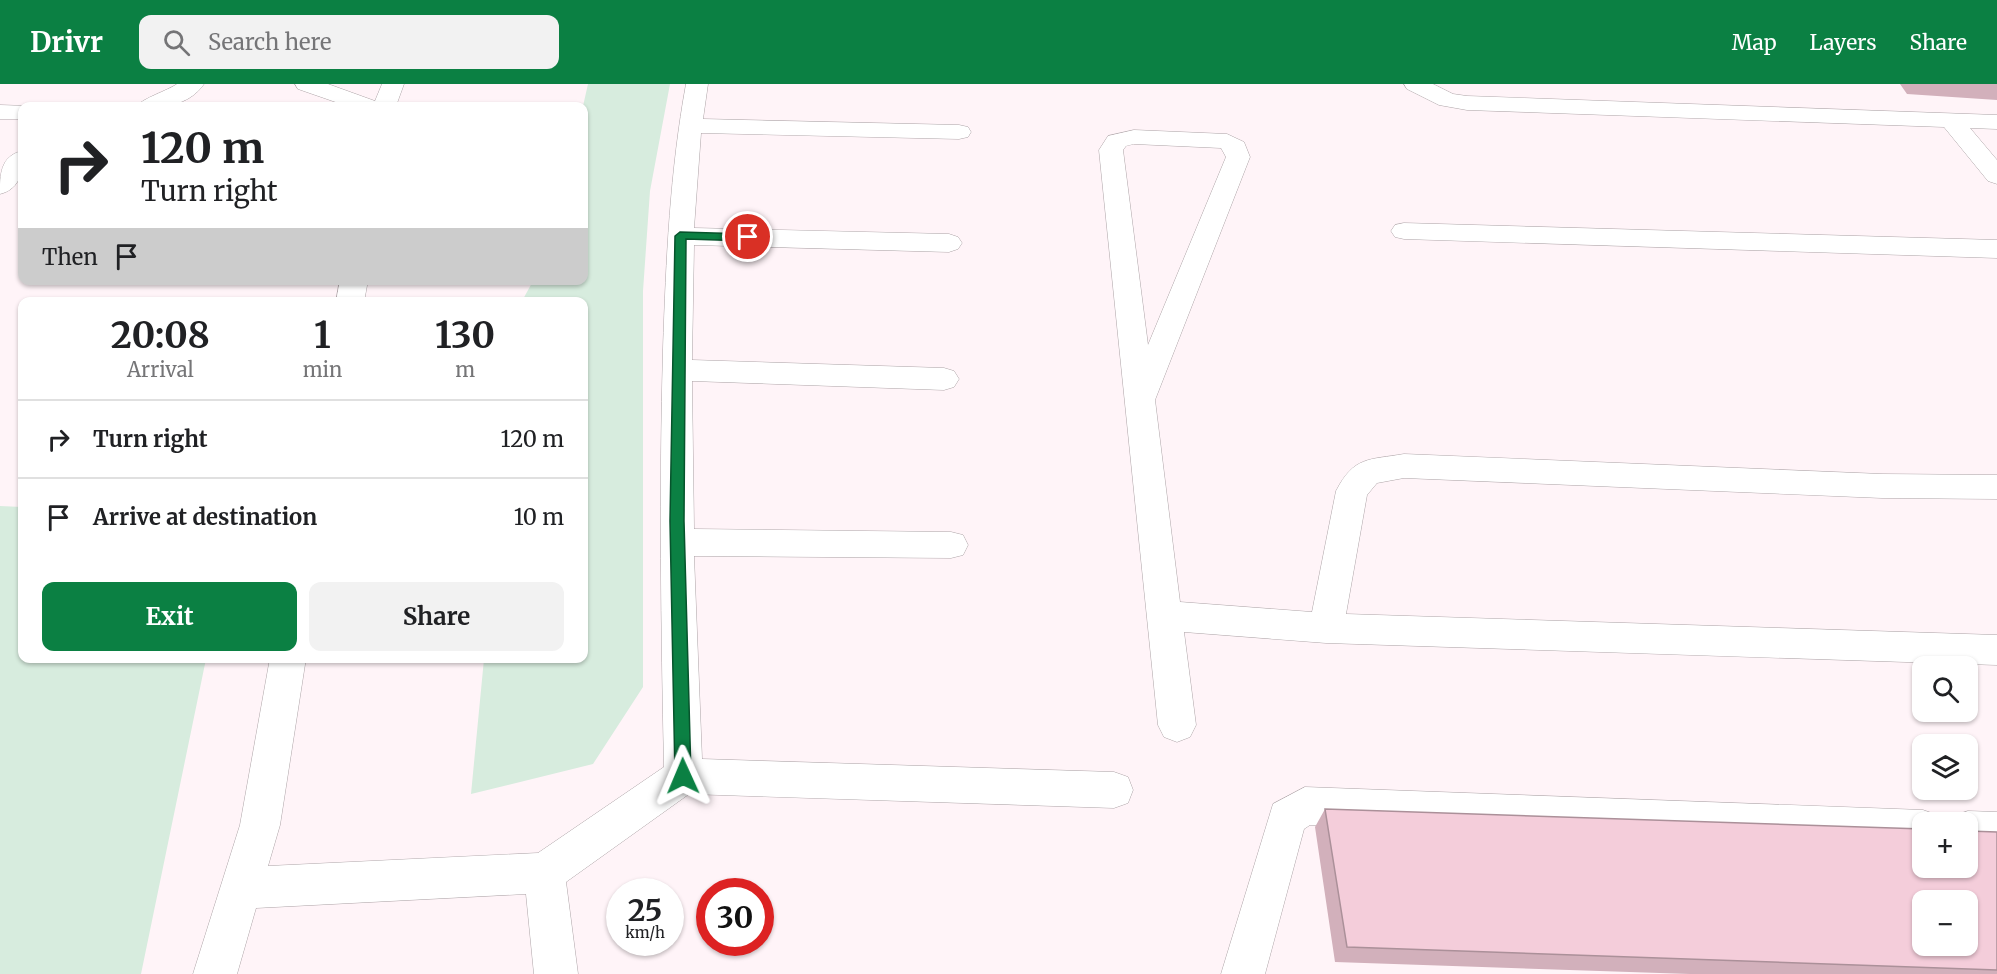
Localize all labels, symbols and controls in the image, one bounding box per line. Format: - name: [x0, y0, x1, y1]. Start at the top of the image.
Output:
- search box: [139, 15, 559, 69]
- text: Drivr: [30, 24, 103, 60]
- icon: search: [160, 26, 193, 59]
- text: Search here: [208, 28, 331, 56]
- text: Map: [1732, 29, 1777, 56]
- text: Layers: [1810, 29, 1877, 56]
- text: Share: [1910, 29, 1967, 56]
- text: 120 m: [141, 122, 264, 174]
- icon: right: [42, 126, 120, 204]
- text: Turn right: [141, 174, 278, 208]
- pin: [722, 211, 773, 262]
- icon: arrive: [731, 220, 764, 253]
- icon: arrive: [110, 240, 143, 273]
- text: Then: [42, 243, 98, 271]
- text: 20:08: [111, 313, 210, 358]
- text: 1: [314, 313, 331, 358]
- text: 130: [435, 313, 495, 358]
- text: Arrival: [127, 357, 194, 382]
- text: min: [303, 357, 342, 382]
- text: m: [455, 357, 475, 382]
- icon: right: [42, 423, 75, 456]
- text: Turn right: [93, 425, 207, 453]
- text: 120 m: [500, 425, 564, 453]
- icon: arrive: [42, 501, 75, 534]
- text: Arrive at destination: [93, 503, 317, 531]
- text: 10 m: [514, 503, 564, 531]
- button: Exit: [42, 582, 297, 651]
- button: Share: [309, 582, 564, 651]
- map controls: [1912, 656, 1978, 956]
- button: search: [1912, 656, 1978, 722]
- button: layers: [1912, 734, 1978, 800]
- position arrow: [651, 744, 715, 808]
- button: +: [1912, 812, 1978, 878]
- speed limit sign: 30: [696, 878, 774, 956]
- button: −: [1912, 890, 1978, 956]
- text: 25: [628, 891, 662, 929]
- text: km/h: [625, 923, 665, 942]

